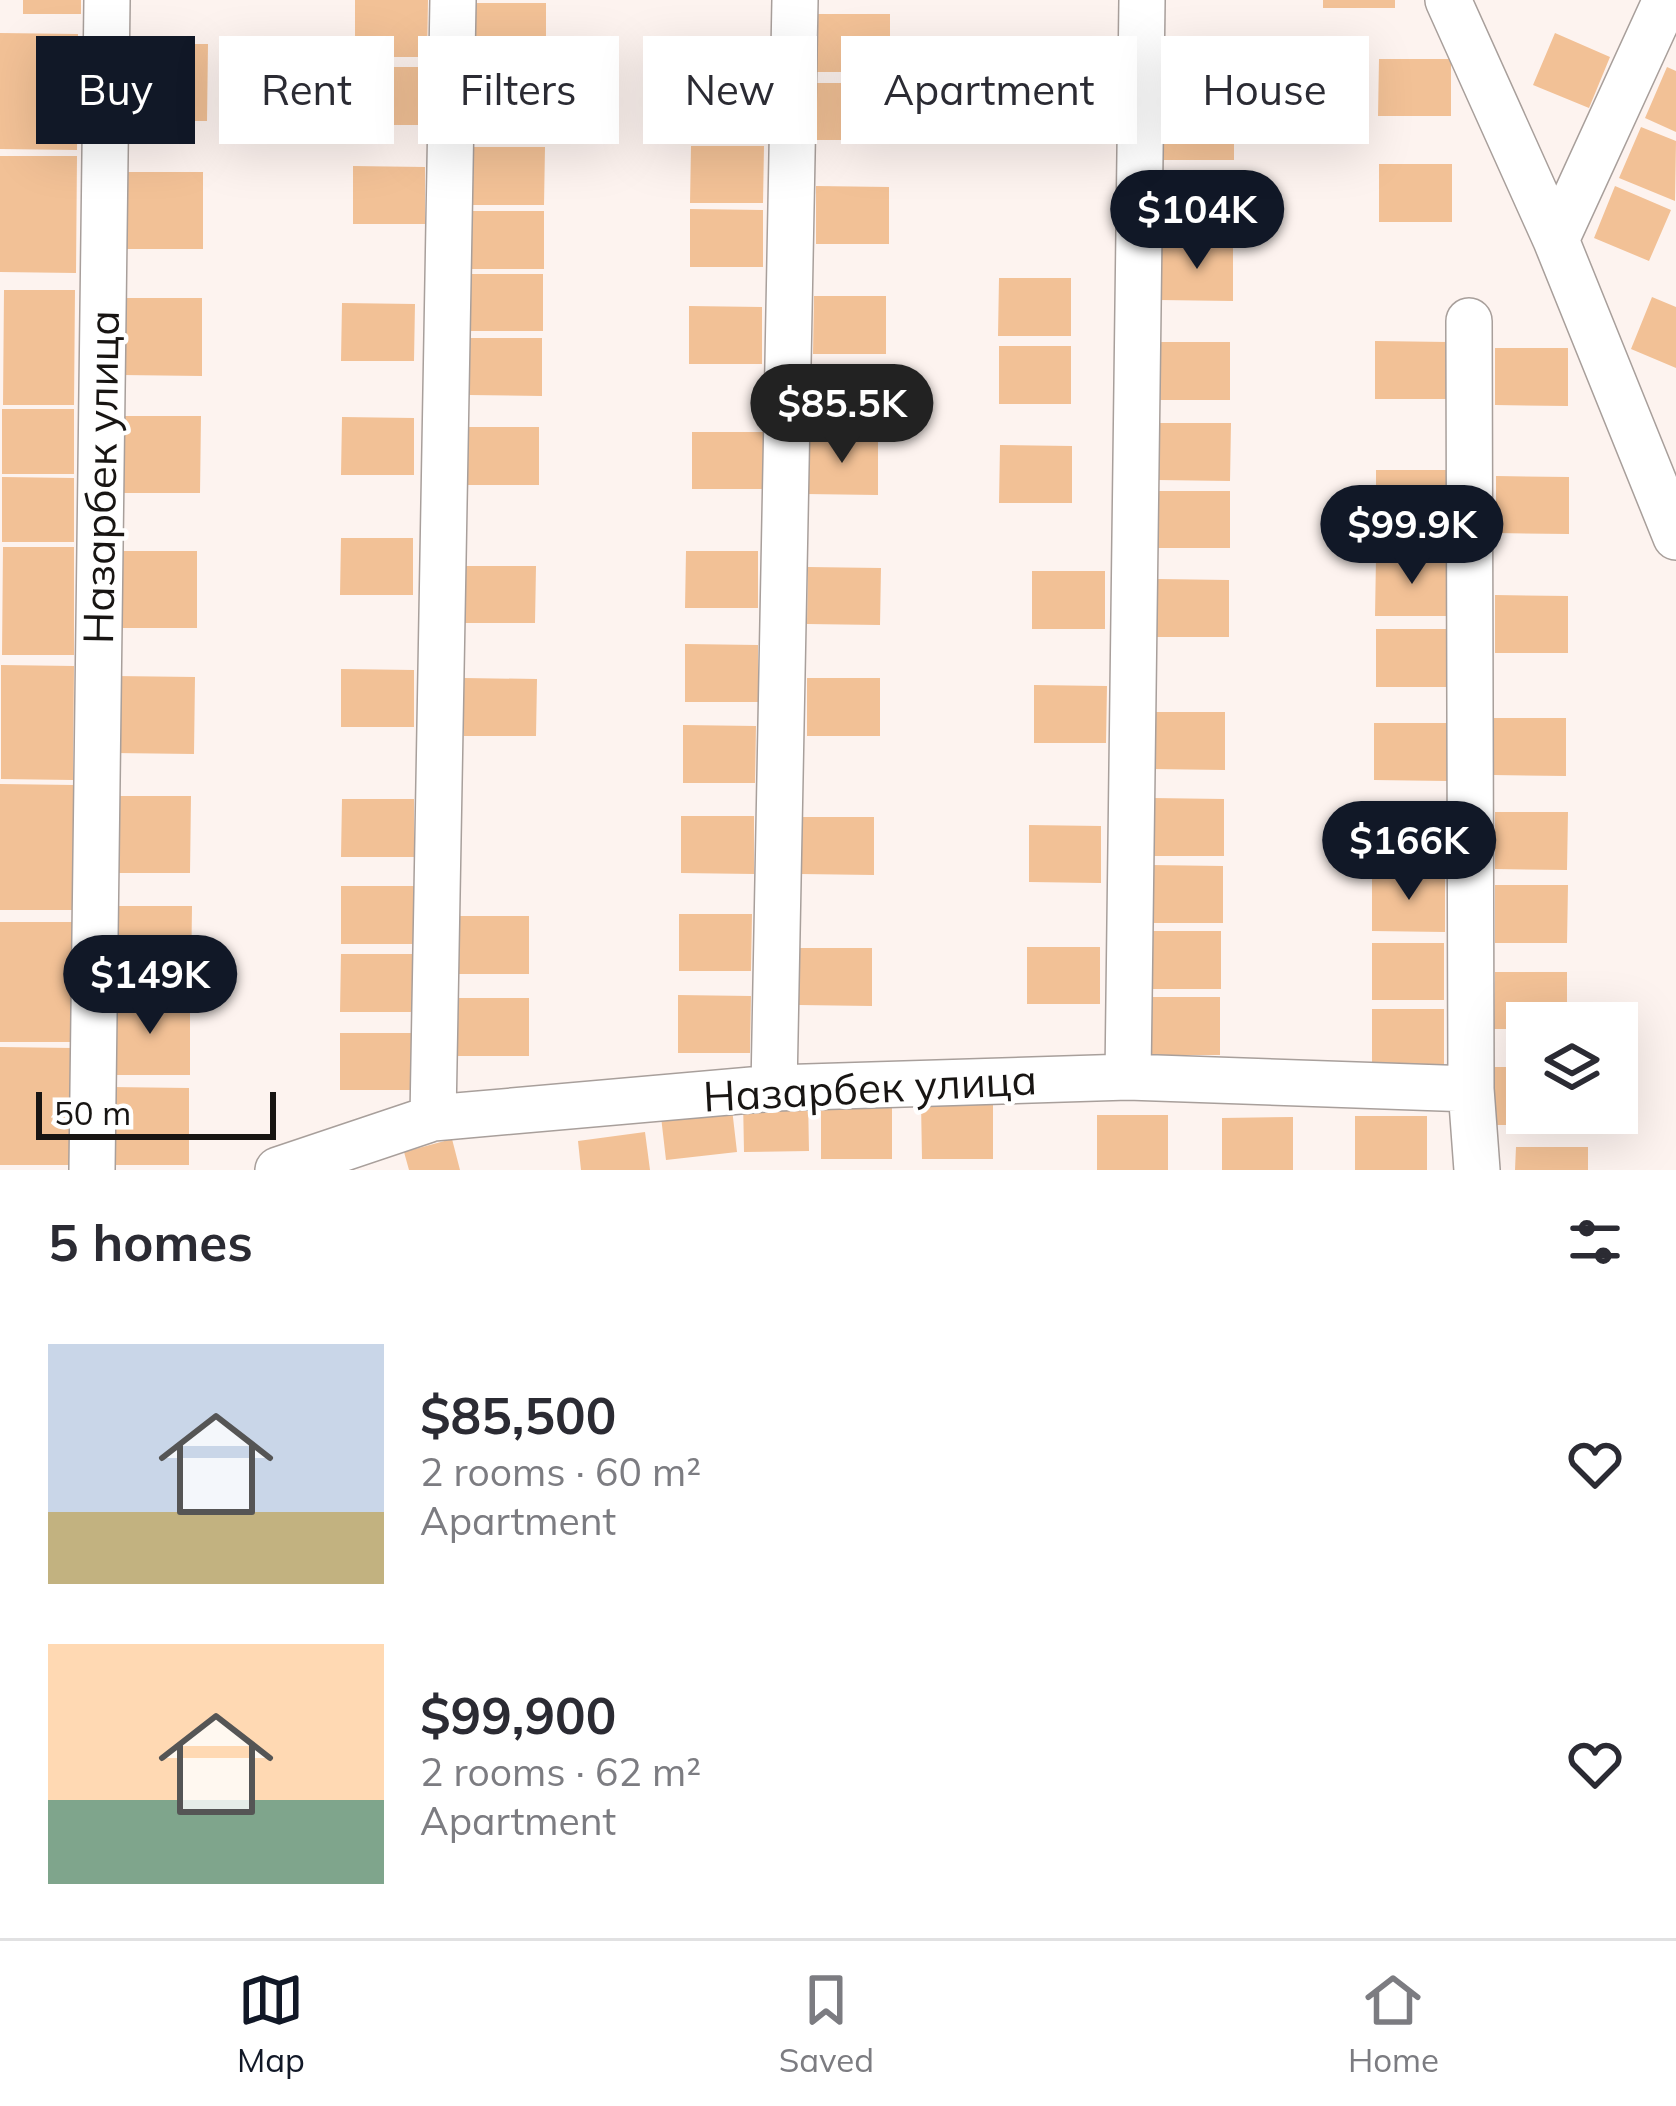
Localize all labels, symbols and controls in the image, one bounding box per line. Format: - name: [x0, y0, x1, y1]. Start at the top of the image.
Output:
- chip: Buy: [36, 36, 195, 144]
- chip: Rent: [219, 36, 394, 144]
- chip: Filters: [418, 36, 619, 144]
- chip: New: [643, 36, 817, 144]
- chip: Apartment: [841, 36, 1137, 144]
- chip: House: [1161, 36, 1369, 144]
- pin: $104K: [1113, 170, 1281, 272]
- text: $104K: [1137, 184, 1257, 233]
- street label: Назарбек улица: [71, 310, 130, 644]
- pin: $85.5K: [744, 364, 940, 466]
- text: $85.5K: [777, 378, 907, 427]
- pin: $99.9K: [1314, 485, 1510, 587]
- text: $99.9K: [1347, 499, 1477, 548]
- pin: $166K: [1325, 801, 1493, 903]
- text: $166K: [1349, 815, 1469, 864]
- pin: $149K: [66, 935, 234, 1037]
- text: $149K: [90, 949, 210, 998]
- map controls: [1506, 1002, 1638, 1134]
- button: layers: [1506, 1002, 1638, 1134]
- street label: Назарбек улица: [702, 1052, 1038, 1123]
- scale bar: [36, 1086, 276, 1139]
- text: 50 m: [54, 1092, 131, 1133]
- icon: filters: [1562, 1209, 1628, 1275]
- text: 5 homes: [48, 1210, 253, 1274]
- text: $85,500: [420, 1383, 616, 1447]
- icon: home: [144, 1392, 288, 1536]
- icon: heart: [1562, 1431, 1628, 1497]
- text: 2 rooms · 60 m²: [420, 1447, 701, 1496]
- text: Apartment: [420, 1496, 616, 1545]
- text: $99,900: [420, 1683, 616, 1747]
- icon: home: [144, 1692, 288, 1836]
- icon: heart: [1562, 1731, 1628, 1797]
- text: 2 rooms · 62 m²: [420, 1747, 701, 1796]
- text: Apartment: [420, 1796, 616, 1845]
- tab: Map: [237, 1967, 305, 2080]
- tab: Saved: [779, 1967, 874, 2080]
- tab: Home: [1348, 1967, 1439, 2080]

